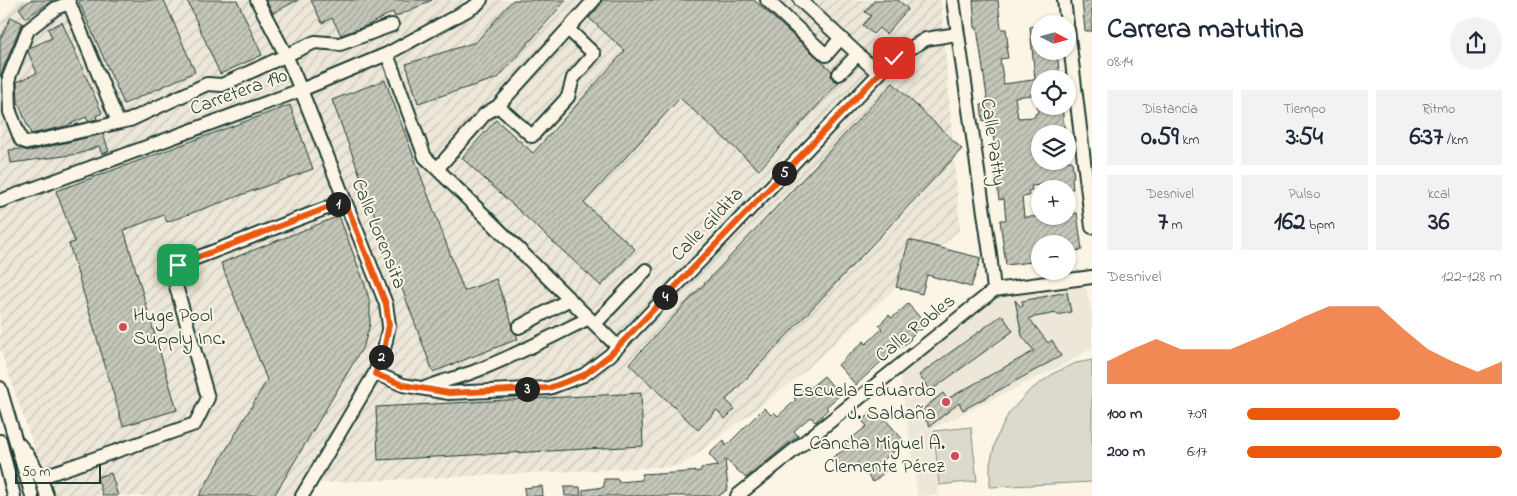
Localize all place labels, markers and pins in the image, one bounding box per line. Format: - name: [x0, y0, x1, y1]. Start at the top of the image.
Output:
- pin: [873, 37, 915, 79]
- pin: 5: [772, 160, 796, 186]
- pin: 1: [326, 192, 350, 216]
- pin: [157, 244, 199, 286]
- pin: 4: [652, 284, 678, 310]
- place label: Huge Pool Supply Inc.: [133, 302, 225, 354]
- marker: Huge Pool Supply Inc.: [117, 321, 129, 333]
- pin: 2: [368, 344, 394, 370]
- pin: 3: [514, 376, 540, 402]
- place label: Escuela Eduardo J. Saldaña: [792, 377, 936, 429]
- marker: Escuela Eduardo J. Saldaña: [940, 396, 952, 408]
- place label: Cancha Miguel A. Clemente Pérez: [809, 430, 946, 482]
- marker: Cancha Miguel A. Clemente Pérez: [949, 450, 961, 462]

